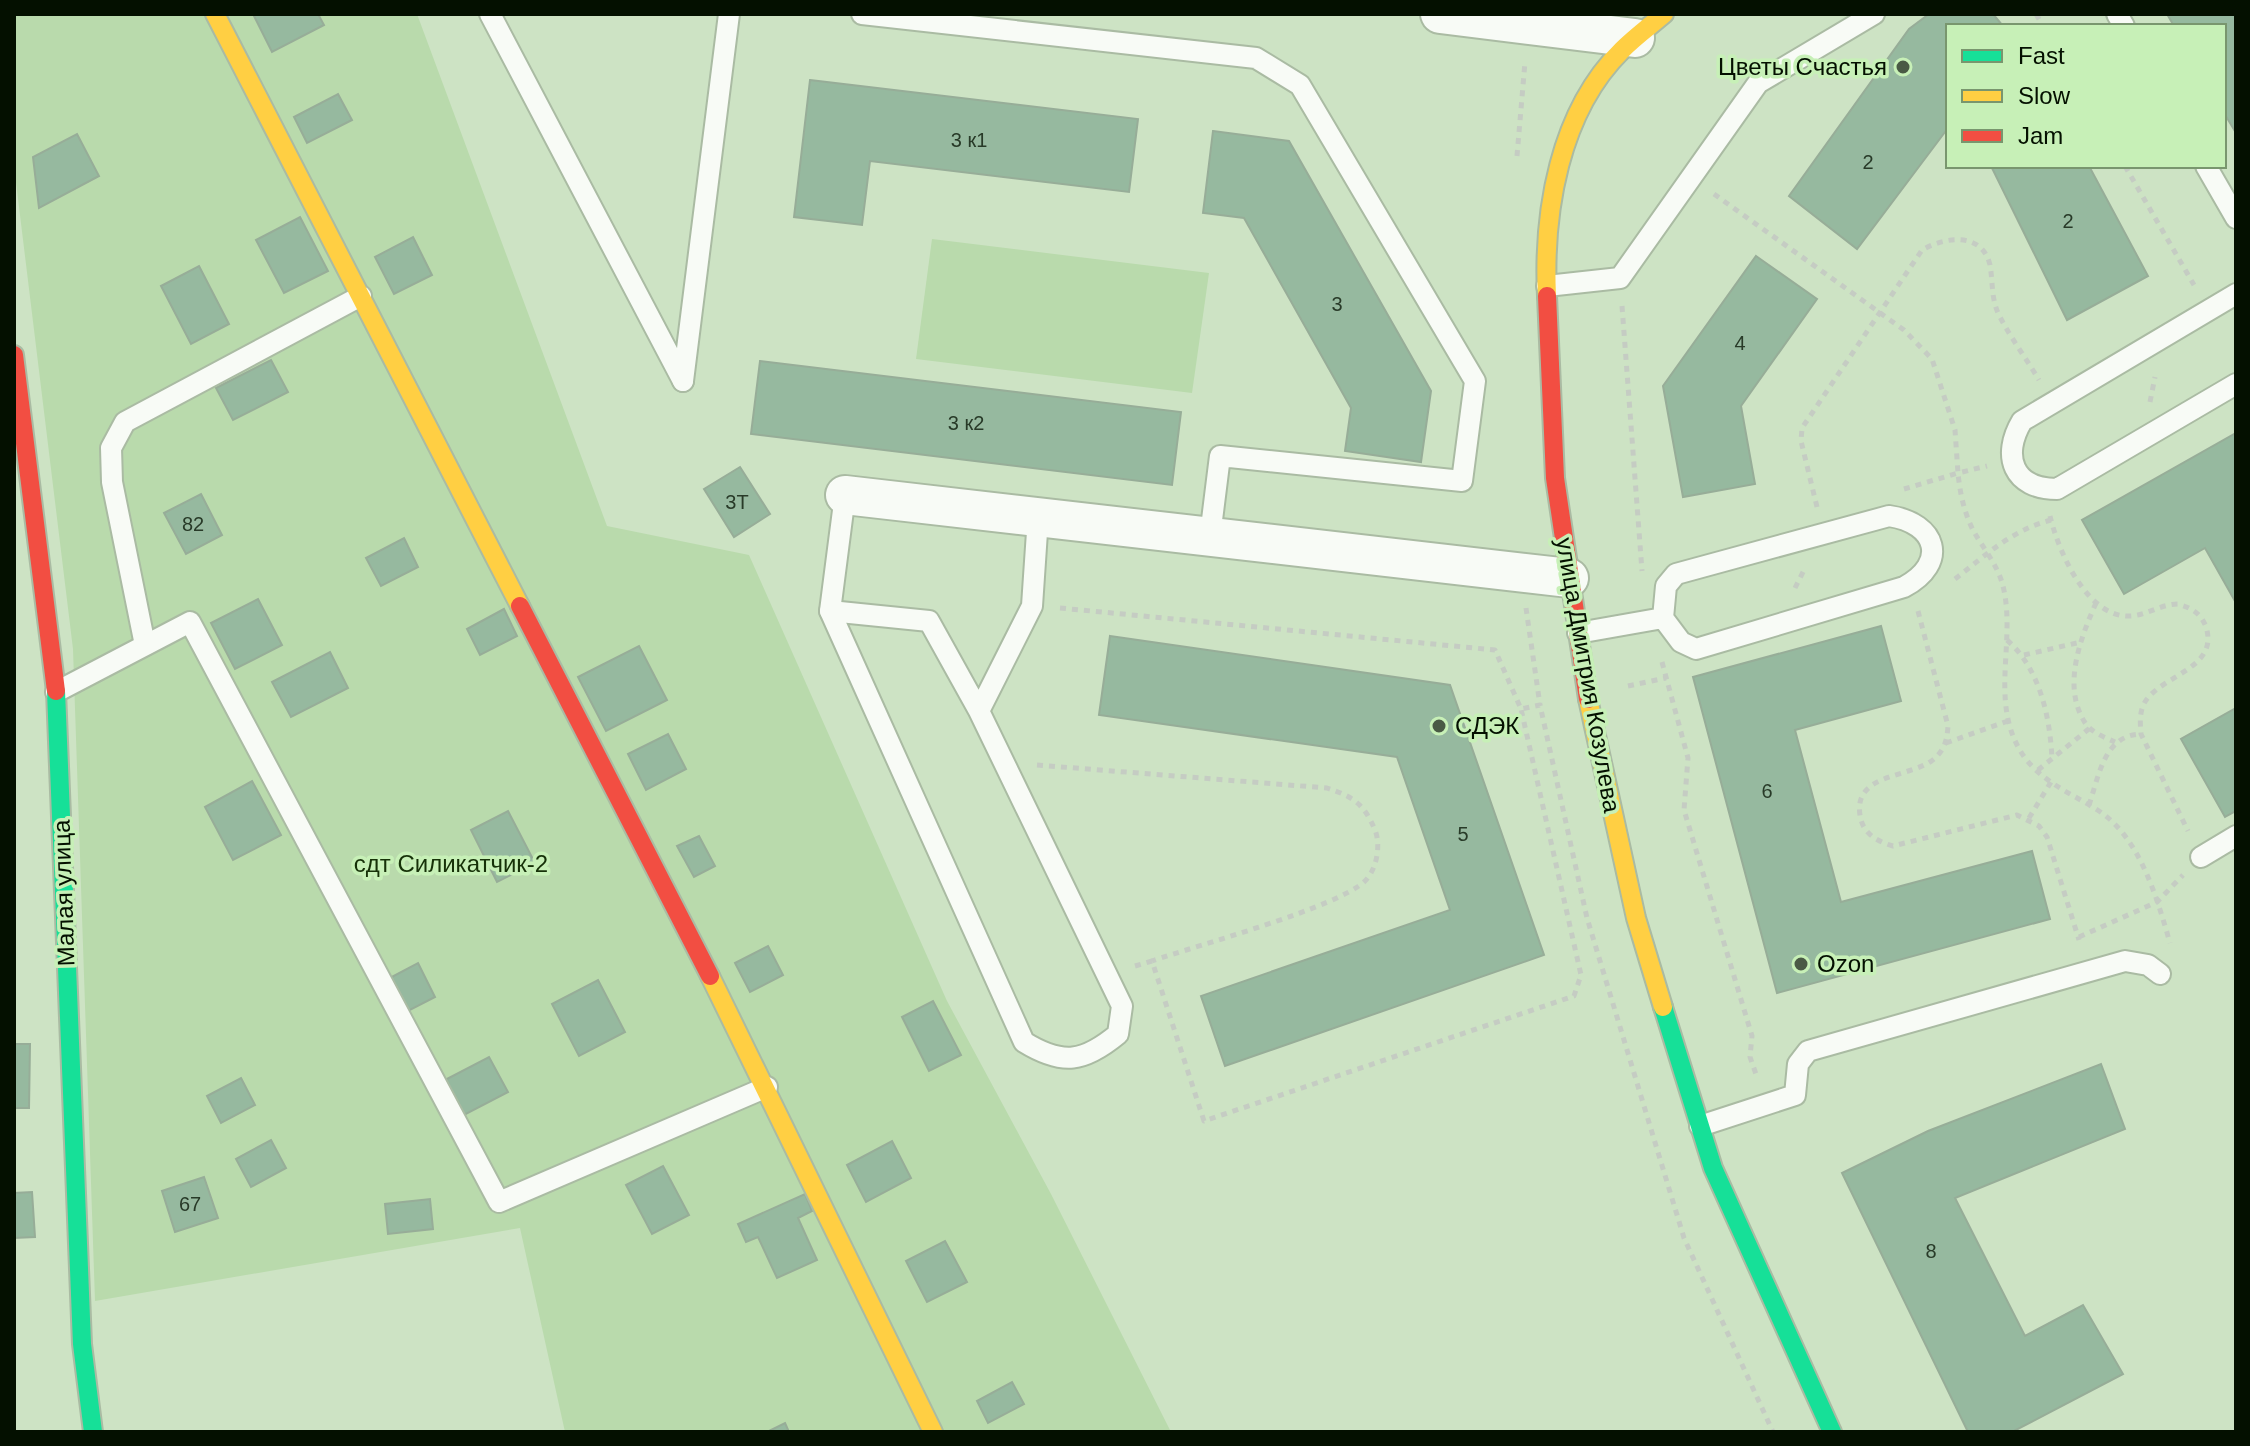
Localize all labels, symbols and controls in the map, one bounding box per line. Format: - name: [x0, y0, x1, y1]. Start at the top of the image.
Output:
- legend: [1946, 24, 2226, 168]
- text: Fast: [2018, 42, 2065, 69]
- place label: Цветы Счастья: [1718, 53, 1887, 80]
- marker: Цветы Счастья: [1894, 58, 1912, 76]
- text: Slow: [2018, 82, 2071, 109]
- text: Jam: [2018, 122, 2063, 149]
- house number: 3 к1: [951, 129, 987, 151]
- house number: 2: [1862, 151, 1874, 173]
- house number: 2: [2062, 210, 2074, 232]
- house number: 3: [1331, 293, 1343, 315]
- house number: 4: [1734, 332, 1746, 354]
- house number: 3 к2: [948, 412, 984, 434]
- house number: 3Т: [725, 491, 749, 513]
- house number: 82: [182, 513, 204, 535]
- street label: улица Дмитрия Козулева: [1551, 535, 1626, 815]
- place label: СДЭК: [1455, 712, 1519, 739]
- marker: СДЭК: [1430, 717, 1448, 735]
- house number: 6: [1761, 780, 1773, 802]
- street label: Малая улица: [47, 819, 80, 967]
- house number: 5: [1457, 823, 1469, 845]
- park label: сдт Силикатчик-2: [354, 850, 548, 877]
- place label: Ozon: [1817, 950, 1874, 977]
- marker: Ozon: [1792, 955, 1810, 973]
- house number: 67: [179, 1193, 201, 1215]
- house number: 8: [1925, 1240, 1937, 1262]

